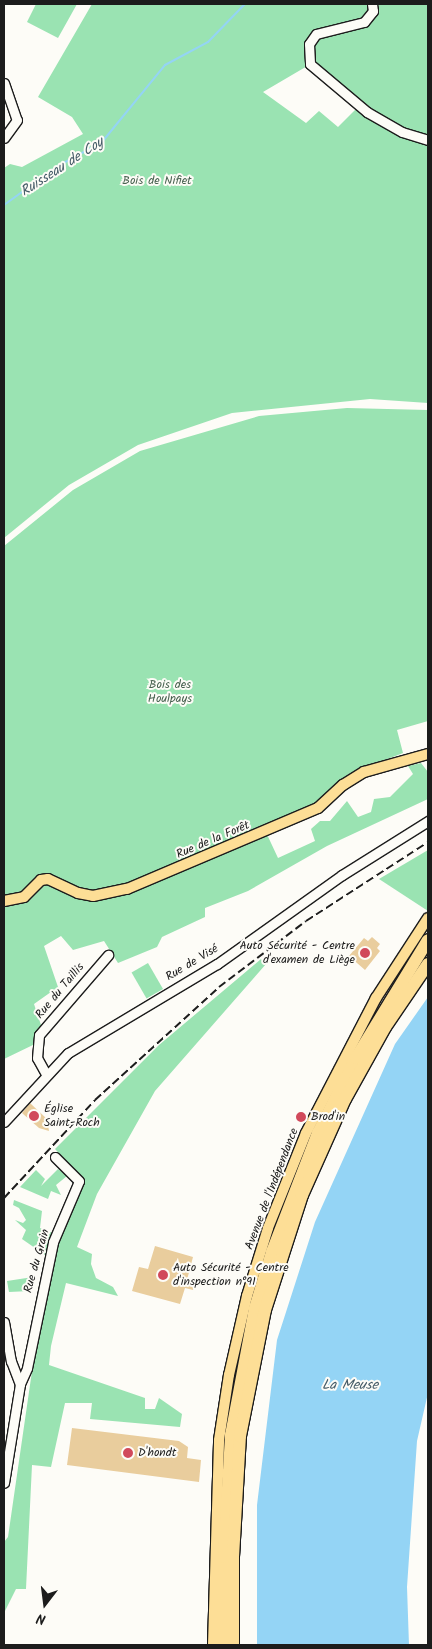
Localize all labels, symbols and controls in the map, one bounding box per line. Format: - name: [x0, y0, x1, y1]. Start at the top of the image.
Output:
- water label: Ruisseau de Coy: [17, 134, 107, 200]
- park label: Bois de Nifiet: [122, 174, 192, 188]
- park label: Bois des Houlpays: [148, 678, 192, 706]
- street label: Rue de la Forêt: [174, 818, 252, 862]
- place label: Auto Sécurité - Centre d'examen de Liège: [239, 939, 355, 967]
- street label: Rue de Visé: [163, 942, 221, 984]
- marker: Auto Sécurité - Centre d'examen de Liège: [359, 947, 371, 959]
- street label: Rue du Taillis: [33, 960, 87, 1022]
- place label: Église Saint-Roch: [44, 1102, 100, 1130]
- marker: Église Saint-Roch: [28, 1110, 40, 1122]
- place label: Brod'in: [311, 1110, 345, 1124]
- marker: Brod'in: [295, 1111, 307, 1123]
- street label: Avenue de l'Indépendance: [242, 1126, 302, 1252]
- street label: Rue du Grain: [21, 1227, 53, 1295]
- place label: Auto Sécurité - Centre d'inspection n°91: [173, 1261, 289, 1289]
- marker: Auto Sécurité - Centre d'inspection n°91: [157, 1269, 169, 1281]
- water label: La Meuse: [322, 1377, 378, 1393]
- place label: D'hondt: [138, 1446, 176, 1460]
- marker: D'hondt: [122, 1447, 134, 1459]
- north arrow: [20, 1579, 70, 1629]
- text: N: [34, 1607, 48, 1630]

